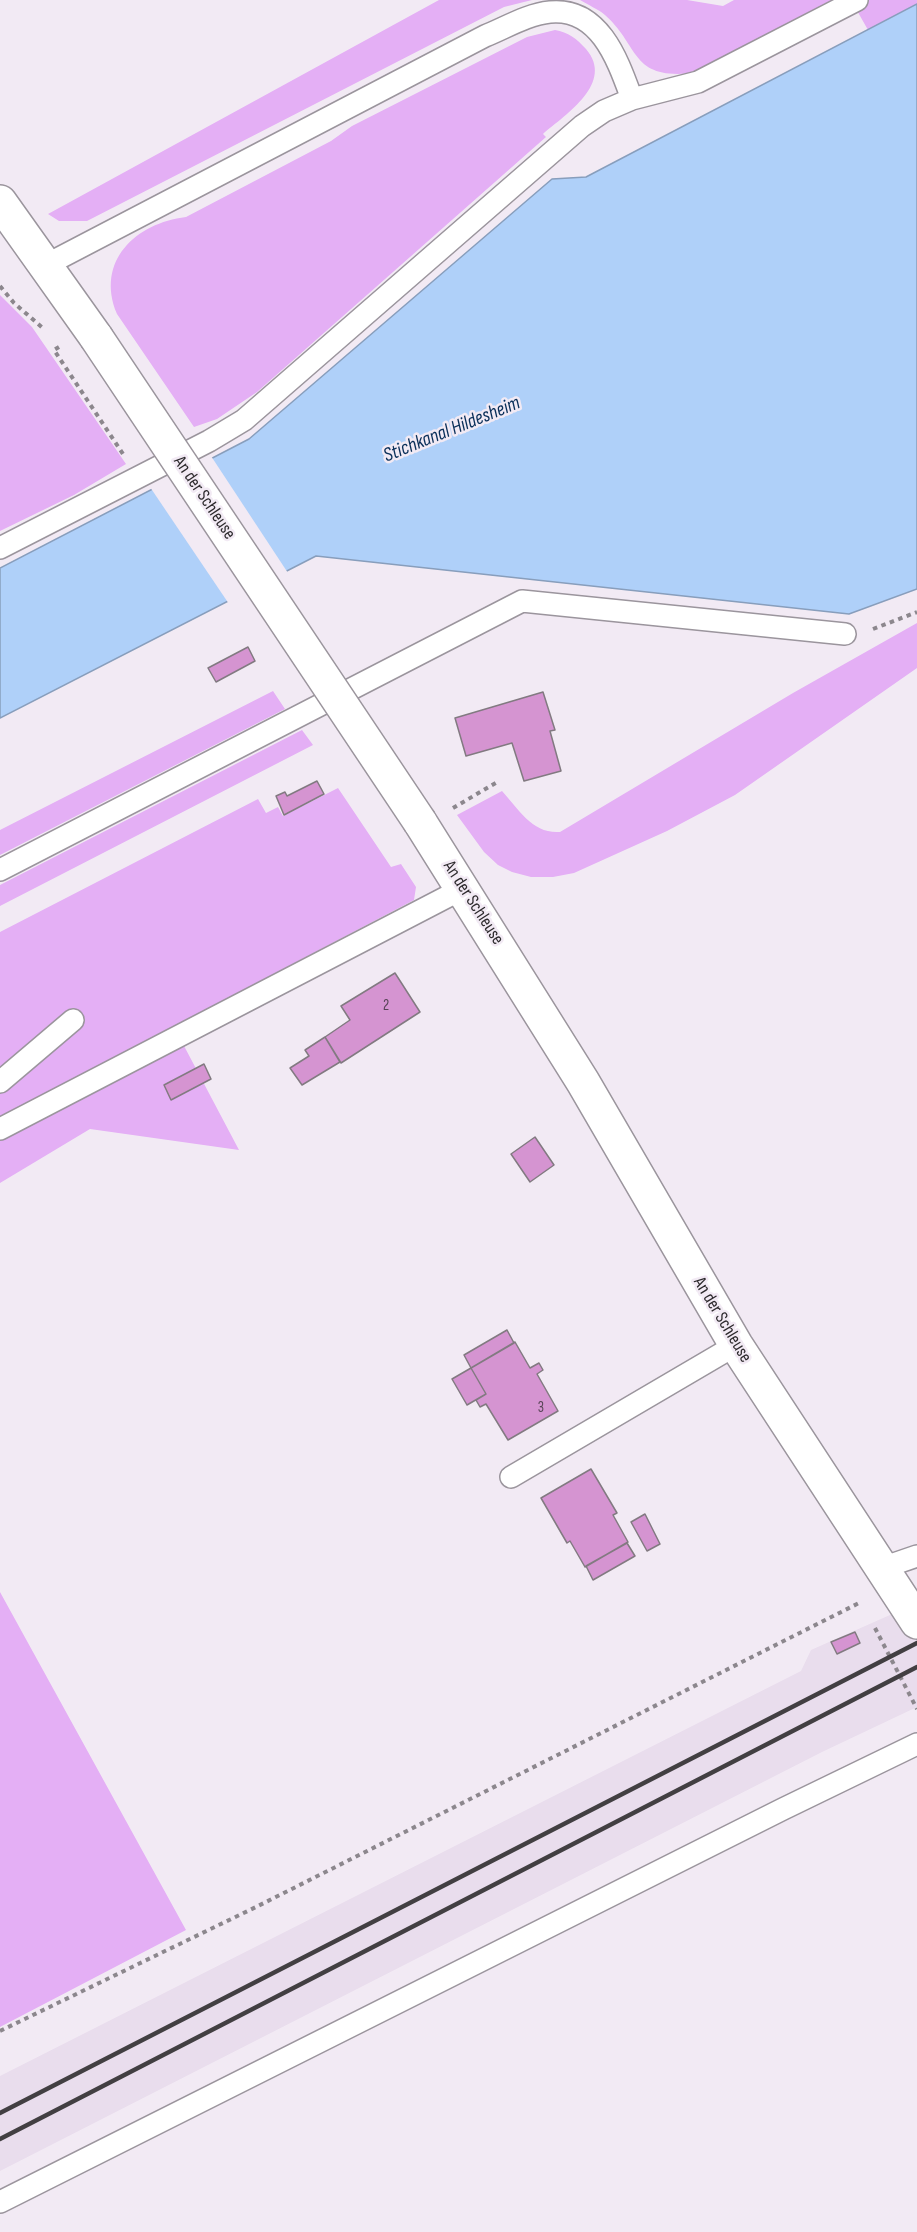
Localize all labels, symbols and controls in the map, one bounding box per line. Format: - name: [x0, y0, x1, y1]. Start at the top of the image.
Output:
- water label: Stichkanal Hildesheim: [380, 392, 524, 468]
- street label: An der Schleuse: [168, 452, 240, 544]
- street label: An der Schleuse: [438, 857, 508, 949]
- house number: 2: [383, 997, 389, 1015]
- street label: An der Schleuse: [688, 1273, 756, 1367]
- house number: 3: [538, 1399, 544, 1417]

